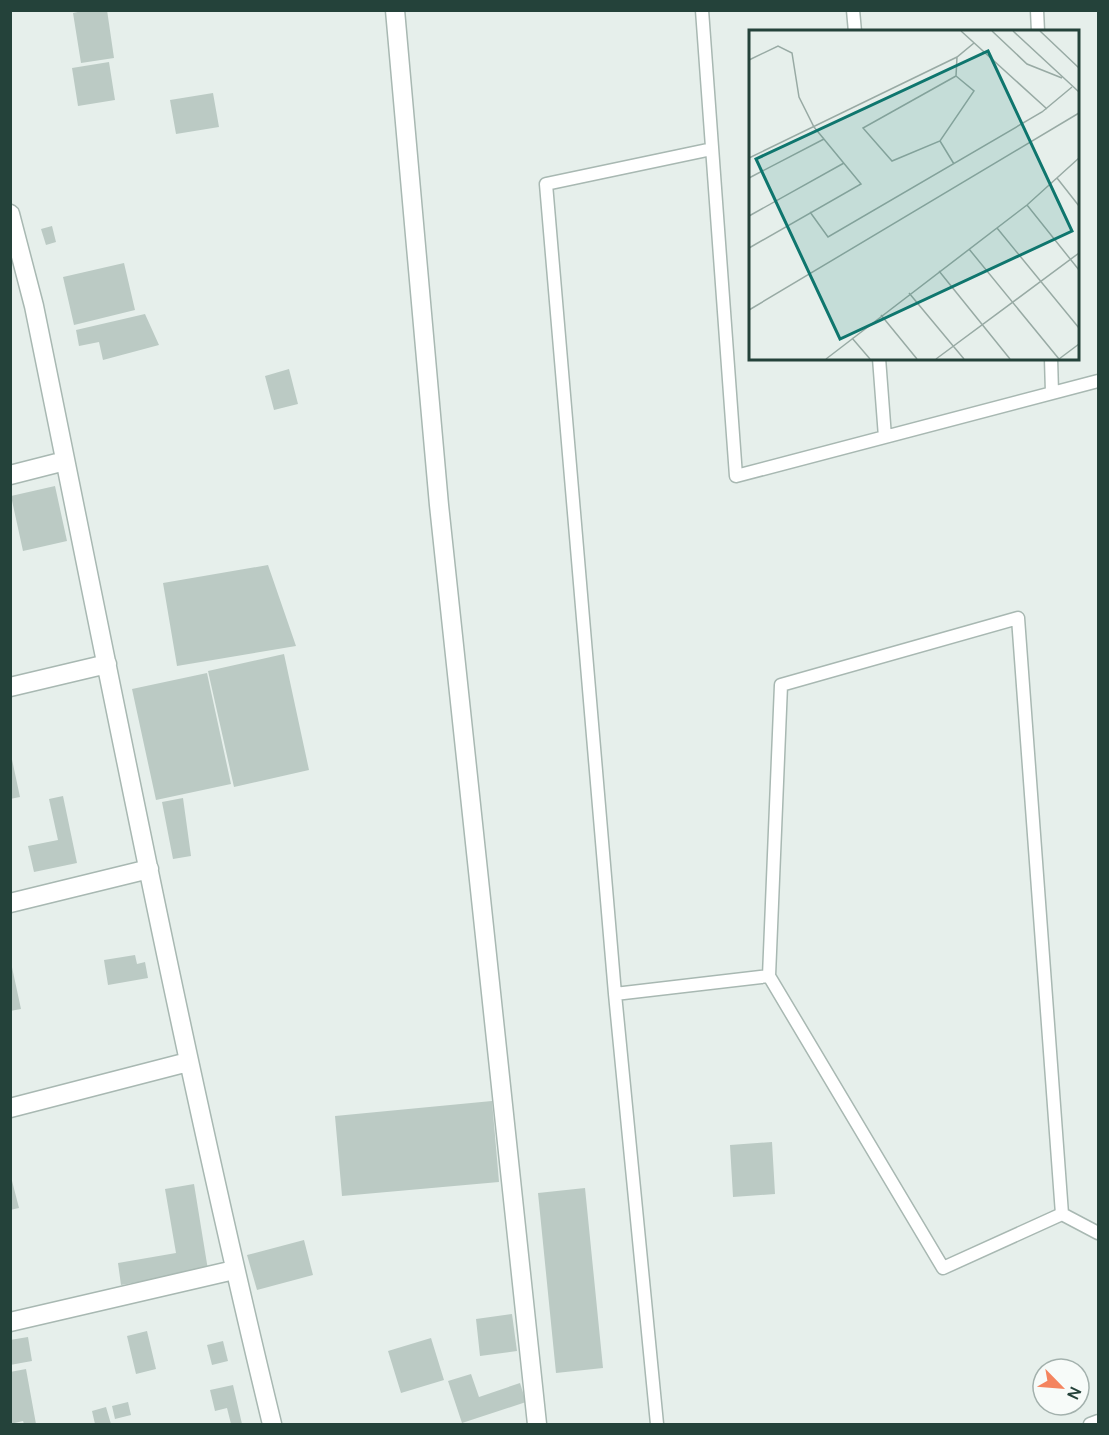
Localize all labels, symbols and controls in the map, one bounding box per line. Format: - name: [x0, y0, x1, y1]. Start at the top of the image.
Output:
- inset map: [749, 30, 1079, 360]
- north arrow: [1031, 1357, 1091, 1417]
- text: N: [1062, 1383, 1087, 1403]

